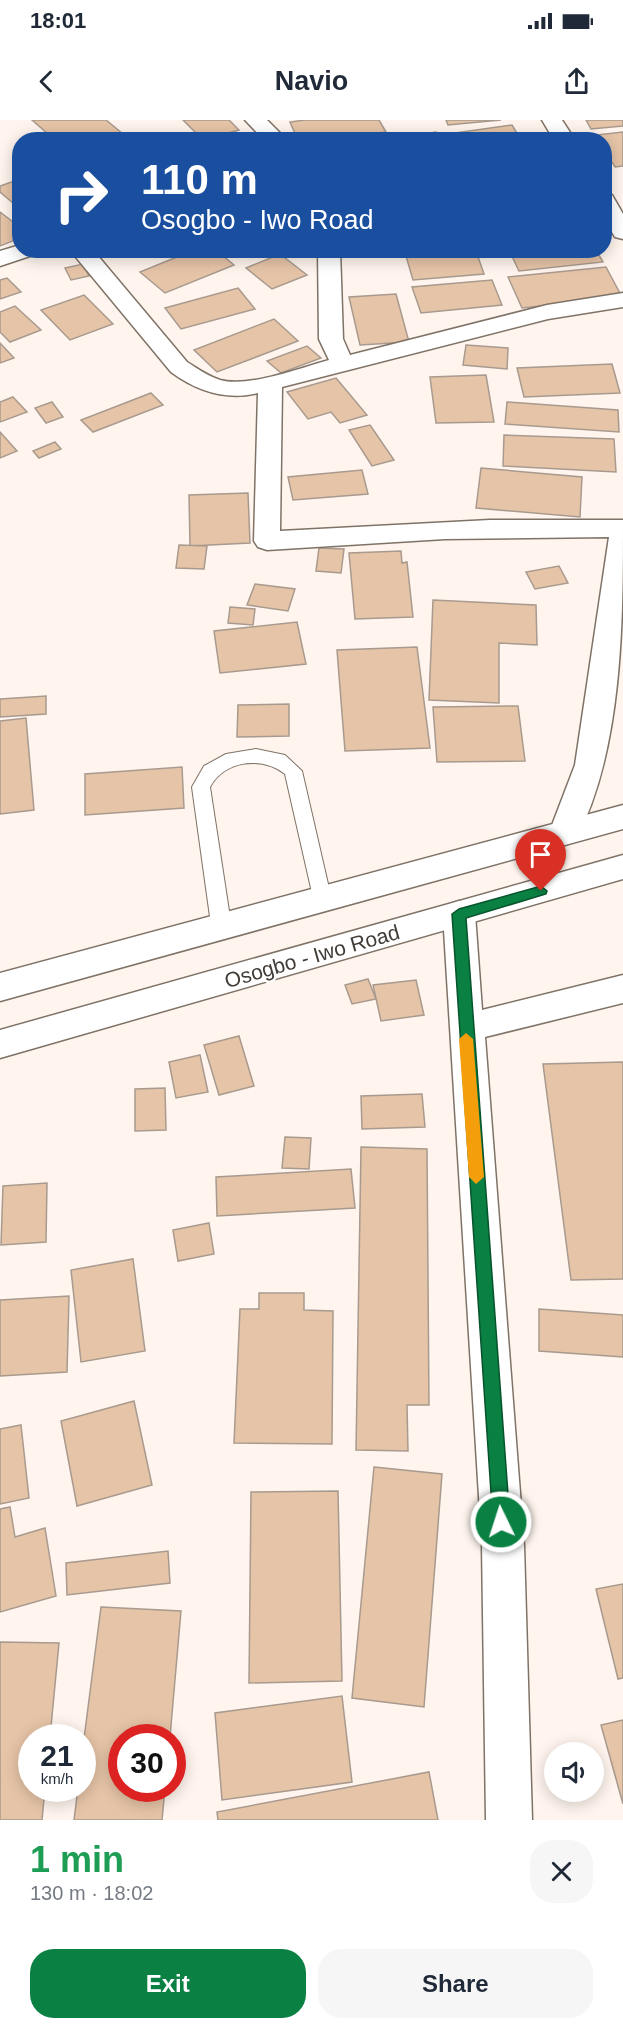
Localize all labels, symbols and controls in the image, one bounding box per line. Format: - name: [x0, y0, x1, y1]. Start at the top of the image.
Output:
- text: 18:01: [30, 8, 86, 33]
- icon: back: [30, 65, 63, 98]
- icon: share: [560, 65, 593, 98]
- text: Navio: [275, 66, 348, 96]
- icon: right: [42, 156, 120, 234]
- text: 110 m: [141, 156, 258, 203]
- text: Osogbo - Iwo Road: [141, 205, 374, 235]
- pin: [515, 829, 566, 891]
- icon: arrive: [524, 838, 557, 871]
- street label: Osogbo - Iwo Road: [222, 920, 402, 992]
- position arrow: [469, 1490, 533, 1554]
- speed limit sign: 30: [108, 1724, 186, 1802]
- text: 21: [40, 1739, 74, 1772]
- map controls: [544, 1742, 604, 1802]
- button: sound: [544, 1742, 604, 1802]
- text: km/h: [41, 1770, 73, 1787]
- text: 1 min: [30, 1839, 124, 1880]
- button: close: [530, 1840, 593, 1903]
- text: 130 m · 18:02: [30, 1882, 153, 1904]
- button: Exit: [30, 1949, 306, 2018]
- button: Share: [318, 1949, 593, 2018]

